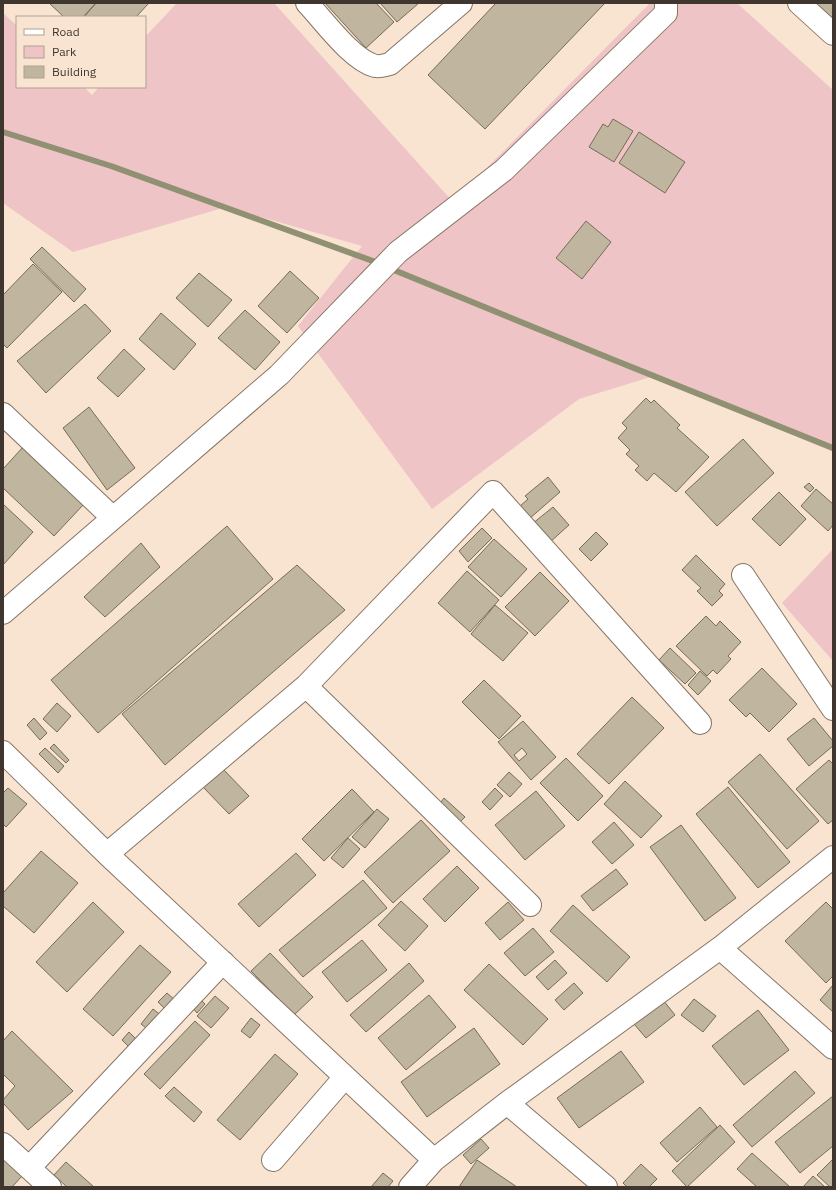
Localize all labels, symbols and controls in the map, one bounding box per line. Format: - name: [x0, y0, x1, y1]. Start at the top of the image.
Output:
- legend: [16, 16, 146, 88]
- text: Road: [52, 24, 80, 39]
- text: Park: [52, 44, 77, 59]
- text: Building: [52, 64, 97, 79]

